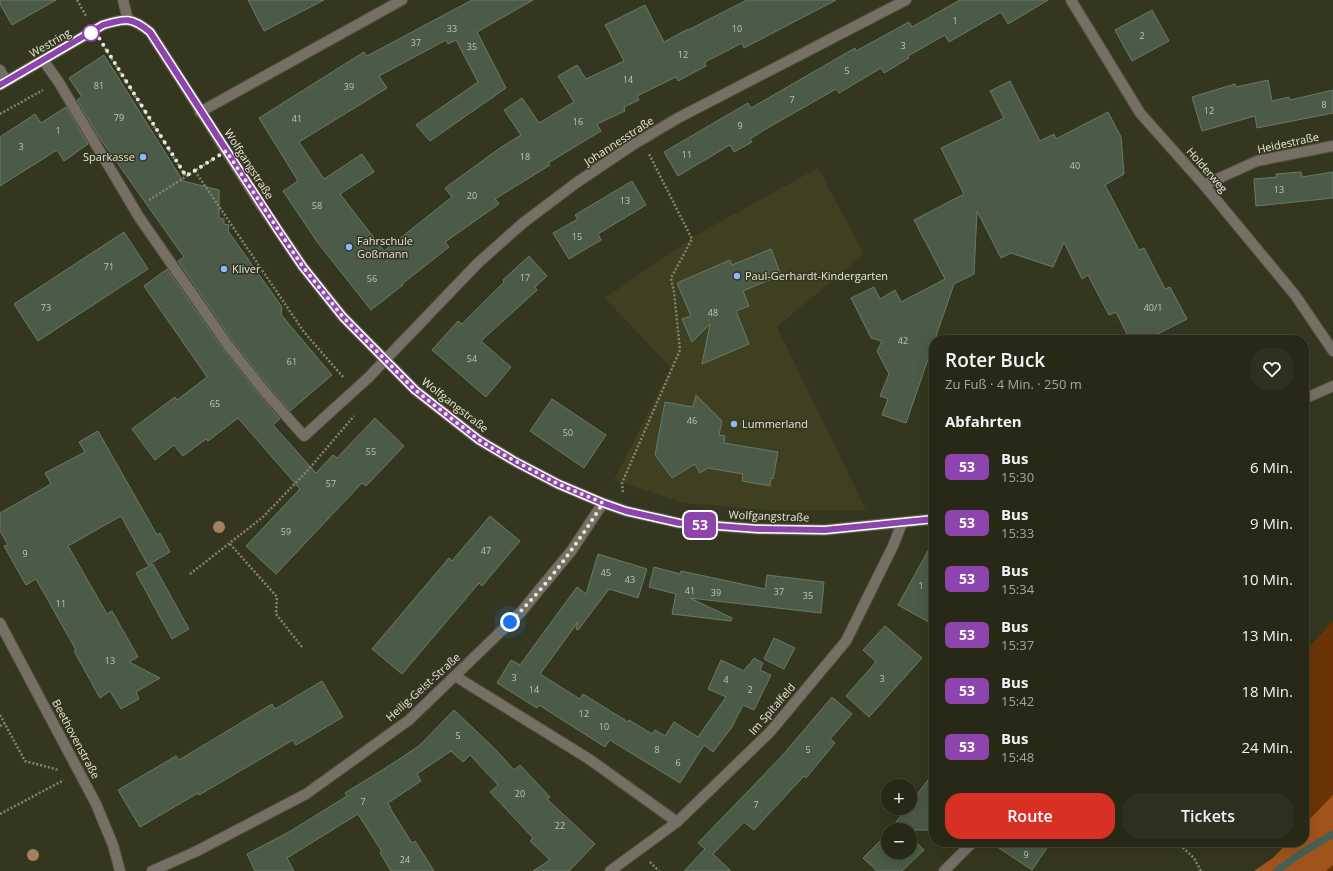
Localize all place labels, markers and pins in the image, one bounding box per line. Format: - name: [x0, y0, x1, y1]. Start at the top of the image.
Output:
- unlabelled marker: [82, 24, 100, 42]
- place label: Sparkasse: [83, 149, 135, 164]
- marker: Sparkasse: [138, 152, 148, 162]
- place label: Fahrschule Goßmann: [357, 233, 413, 261]
- marker: Fahrschule Goßmann: [344, 242, 354, 252]
- place label: Kliver: [232, 261, 261, 276]
- marker: Kliver: [219, 264, 229, 274]
- place label: Paul-Gerhardt-Kindergarten: [745, 268, 888, 283]
- marker: Paul-Gerhardt-Kindergarten: [732, 271, 742, 281]
- place label: Lummerland: [742, 416, 808, 431]
- marker: Lummerland: [729, 419, 739, 429]

